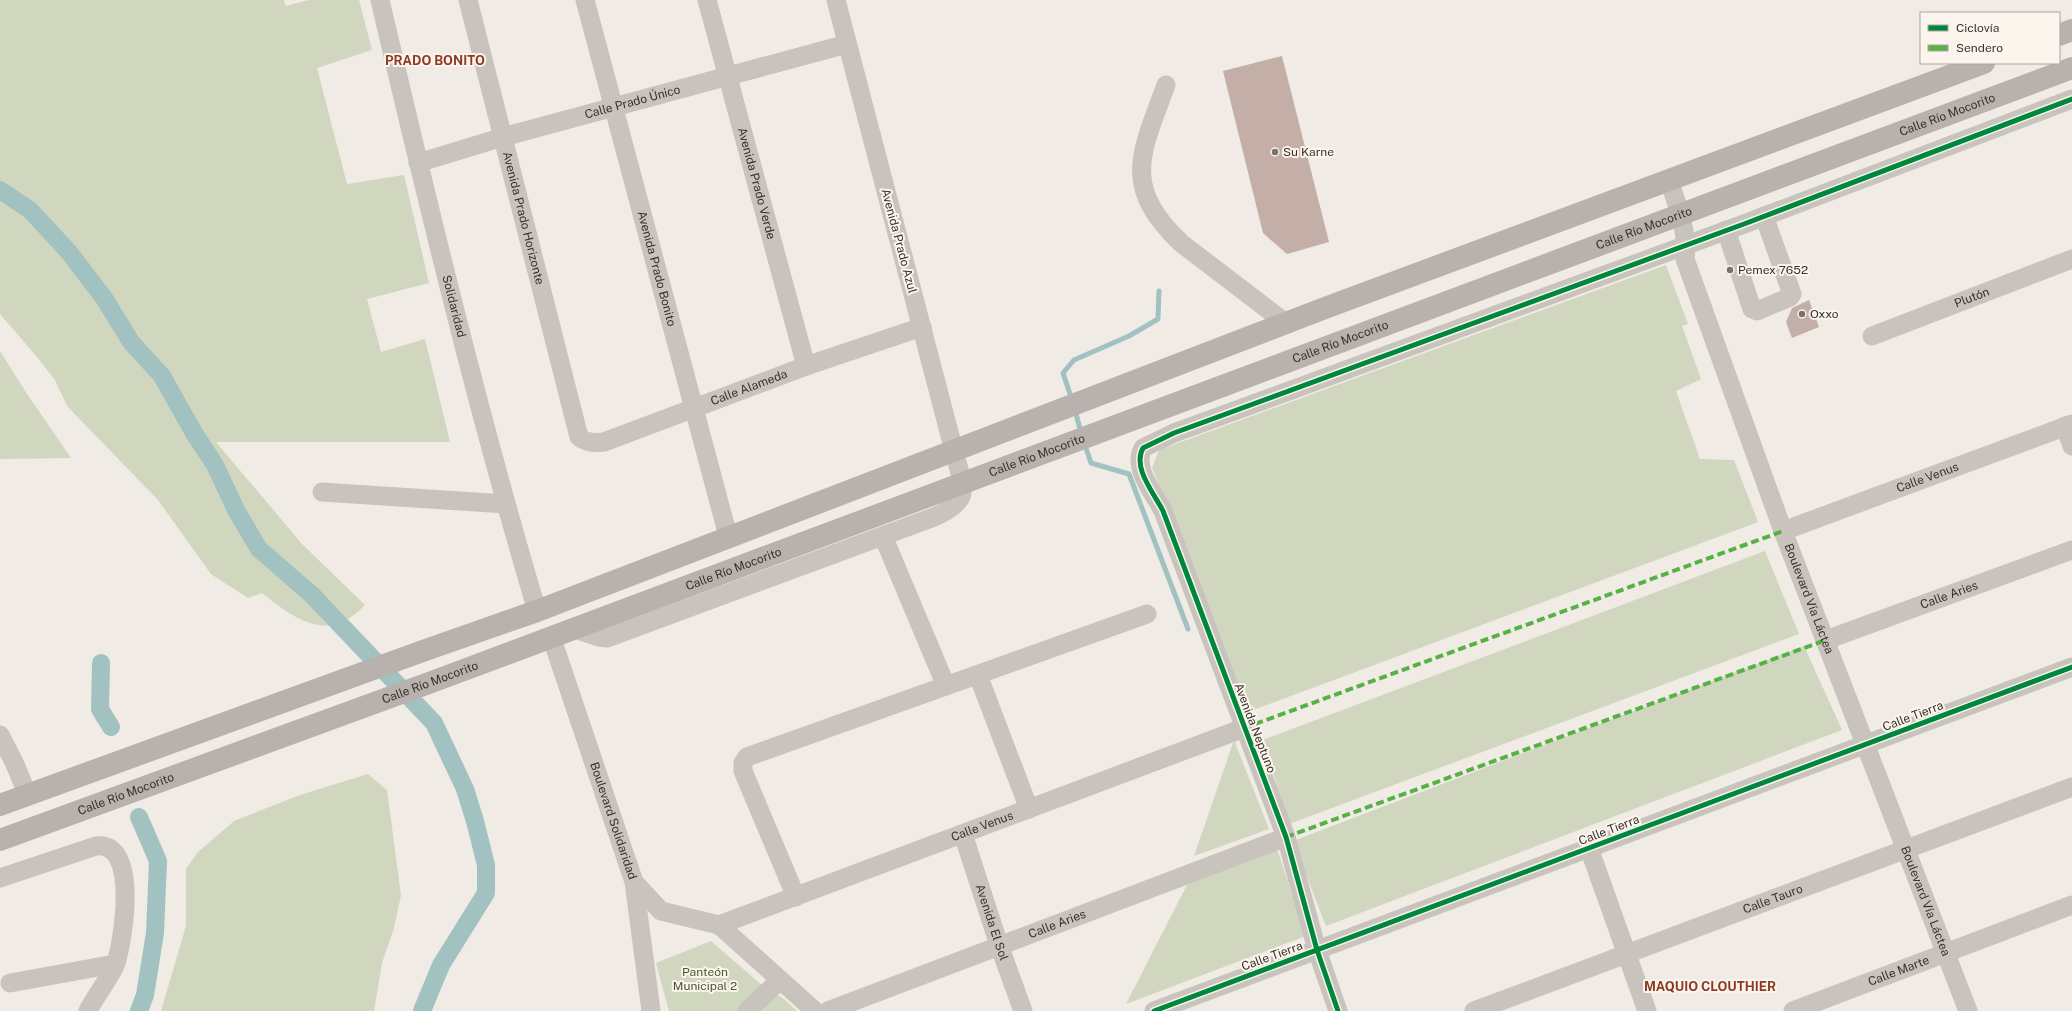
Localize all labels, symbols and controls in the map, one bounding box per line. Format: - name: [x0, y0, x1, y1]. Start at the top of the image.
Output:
- legend: [1920, 12, 2060, 64]
- text: Ciclovía: [1956, 21, 1999, 35]
- text: Sendero: [1956, 41, 2003, 55]
- district label: PRADO BONITO: [385, 53, 485, 68]
- street label: Calle Prado Único: [583, 82, 682, 122]
- street label: Calle Río Mocorito: [1897, 90, 1997, 139]
- street label: Avenida Prado Verde: [735, 126, 778, 241]
- place label: Su Karne: [1283, 145, 1334, 159]
- marker: Su Karne: [1270, 147, 1280, 157]
- street label: Avenida Prado Horizonte: [500, 150, 547, 286]
- street label: Avenida Prado Azul: [878, 187, 920, 295]
- street label: Calle Río Mocorito: [1594, 204, 1694, 253]
- street label: Avenida Prado Bonito: [635, 209, 679, 328]
- place label: Pemex 7652: [1738, 263, 1808, 277]
- marker: Pemex 7652: [1725, 265, 1735, 275]
- street label: Solidaridad: [439, 274, 469, 339]
- street label: Plutón: [1952, 284, 1991, 311]
- place label: Oxxo: [1810, 307, 1839, 321]
- marker: Oxxo: [1797, 309, 1807, 319]
- street label: Calle Río Mocorito: [1290, 317, 1391, 366]
- street label: Calle Alameda: [709, 367, 789, 408]
- street label: Calle Río Mocorito: [987, 431, 1087, 480]
- street label: Calle Venus: [1894, 460, 1960, 495]
- street label: Boulevard Vía Láctea: [1782, 542, 1837, 656]
- street label: Calle Río Mocorito: [684, 545, 784, 593]
- street label: Calle Aries: [1918, 578, 1980, 612]
- street label: Calle Río Mocorito: [380, 658, 480, 707]
- street label: Avenida Neptuno: [1231, 681, 1279, 775]
- street label: Calle Tierra: [1881, 698, 1945, 734]
- street label: Boulevard Solidaridad: [587, 760, 640, 881]
- street label: Calle Río Mocorito: [76, 770, 176, 818]
- street label: Calle Venus: [949, 808, 1015, 844]
- street label: Calle Tierra: [1577, 812, 1641, 848]
- street label: Boulevard Vía Láctea: [1898, 844, 1953, 958]
- street label: Calle Tauro: [1741, 881, 1805, 917]
- street label: Avenida El Sol: [973, 882, 1011, 963]
- street label: Calle Aries: [1026, 907, 1088, 941]
- street label: Calle Tierra: [1240, 938, 1304, 974]
- street label: Calle Marte: [1866, 953, 1931, 989]
- park label: Panteón Municipal 2: [673, 965, 737, 993]
- district label: MAQUIO CLOUTHIER: [1644, 979, 1776, 994]

